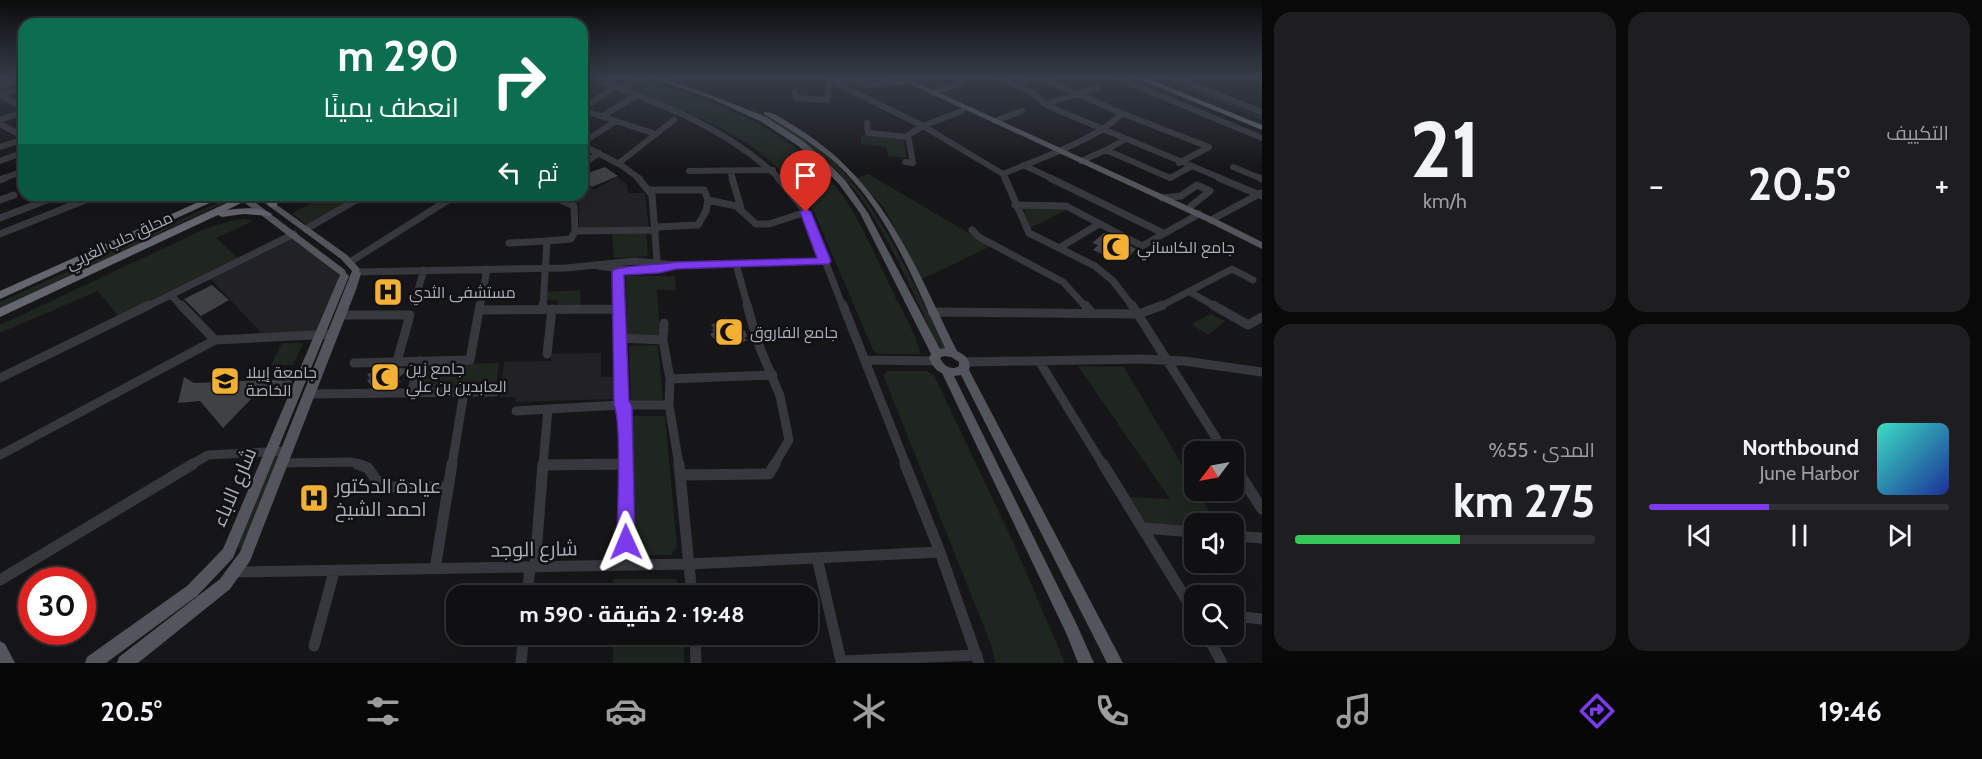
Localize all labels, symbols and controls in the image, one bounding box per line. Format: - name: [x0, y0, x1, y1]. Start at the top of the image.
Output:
- text: 290 m: [338, 30, 459, 82]
- icon: right: [480, 42, 558, 120]
- text: انعطف يمينًا: [323, 91, 459, 124]
- text: 21: [1410, 102, 1480, 197]
- text: التكييف: [1886, 121, 1949, 145]
- pin: [780, 150, 831, 212]
- icon: left: [493, 156, 526, 189]
- text: 20.5°: [1748, 157, 1850, 211]
- icon: arrive: [789, 159, 822, 192]
- text: ثم: [538, 160, 558, 187]
- text: −: [1649, 165, 1664, 205]
- text: +: [1934, 165, 1949, 205]
- text: km/h: [1423, 189, 1467, 213]
- street label: محلق حلب الغربي: [63, 207, 177, 277]
- mosque icon: جامع الكاساني: [1100, 231, 1132, 263]
- place label: جامع الكاساني: [1137, 238, 1235, 261]
- hospital icon: مستشفى الثدي: [372, 276, 404, 308]
- place label: مستشفى الثدي: [409, 283, 516, 306]
- mosque icon: جامع الفاروق: [713, 316, 745, 348]
- place label: جامع الفاروق: [750, 323, 838, 344]
- place label: جامع زين العابدين بن علي: [406, 359, 507, 400]
- mosque icon: جامع زين العابدين بن علي: [369, 361, 401, 393]
- place label: جامعة إيبلا الخاصة: [246, 363, 317, 400]
- school or university icon: جامعة إيبلا الخاصة: [209, 365, 241, 397]
- text: Northbound: [1742, 434, 1859, 461]
- text: المدى · 55%: [1489, 438, 1595, 462]
- north arrow: [1184, 441, 1244, 501]
- map controls: [1184, 441, 1244, 645]
- street label: شارع الاباء: [207, 444, 263, 531]
- text: June Harbor: [1759, 461, 1859, 485]
- place label: عيادة الدكتور احمد الشيخ: [334, 474, 441, 523]
- text: 275 km: [1453, 474, 1595, 528]
- hospital icon: عيادة الدكتور احمد الشيخ: [298, 482, 330, 514]
- position arrow: [594, 510, 658, 574]
- button: sound: [1184, 513, 1244, 573]
- icon: previous: [1683, 519, 1716, 552]
- icon: pause: [1783, 519, 1816, 552]
- icon: next: [1883, 519, 1916, 552]
- street label: شارع الوجد: [490, 536, 578, 564]
- speed limit sign: 30: [18, 567, 96, 645]
- button: search: [1184, 585, 1244, 645]
- text: 19:48 · 2 دقيقة · 590 m: [520, 601, 744, 628]
- icon: filters: [362, 690, 404, 732]
- icon: car: [605, 690, 647, 732]
- icon: climate: [848, 690, 890, 732]
- icon: phone: [1091, 690, 1133, 732]
- icon: music: [1333, 690, 1375, 732]
- icon: directions: [1576, 690, 1618, 732]
- text: 20.5°: [100, 695, 162, 728]
- text: 19:46: [1819, 695, 1882, 728]

